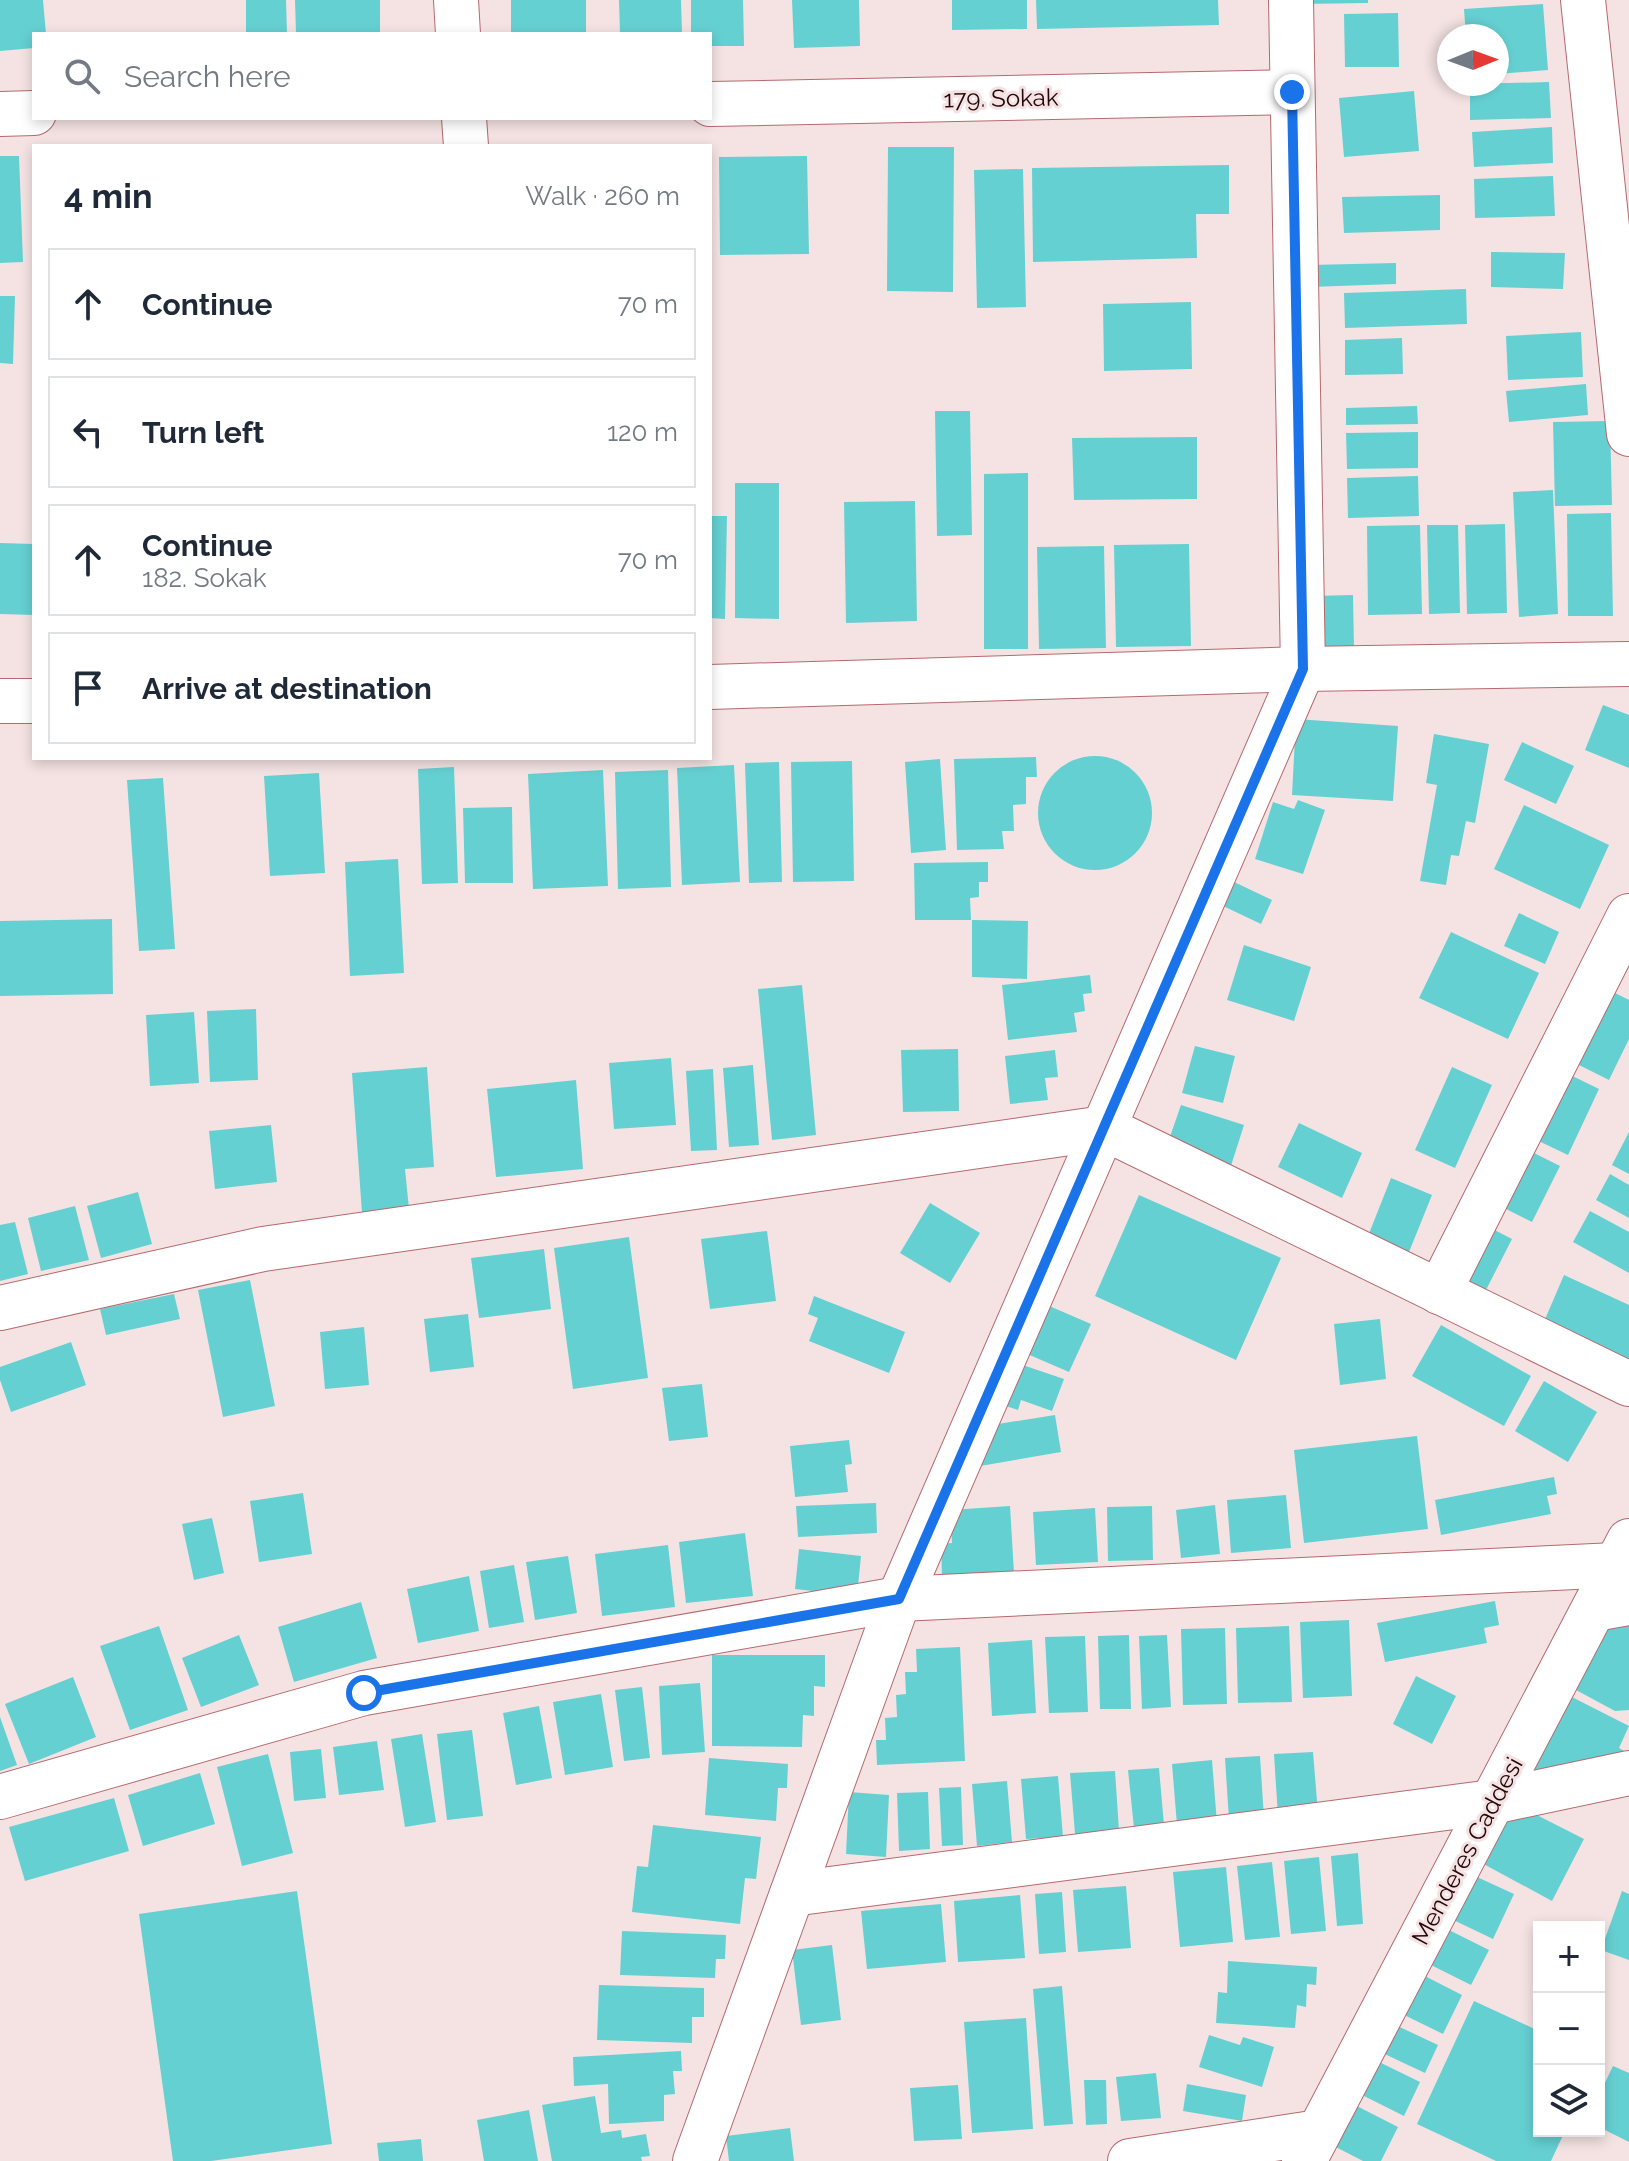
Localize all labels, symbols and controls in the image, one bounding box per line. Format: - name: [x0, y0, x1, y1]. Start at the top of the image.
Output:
- north arrow: [1437, 24, 1509, 96]
- search box: [32, 32, 712, 120]
- icon: search: [60, 54, 104, 98]
- text: Search here: [124, 59, 291, 94]
- route end: [1274, 74, 1310, 110]
- street label: 179. Sokak: [943, 82, 1059, 114]
- text: 4 min: [64, 176, 152, 216]
- text: Walk · 260 m: [525, 181, 680, 211]
- icon: ahead: [66, 282, 110, 326]
- text: Continue: [142, 287, 273, 322]
- text: 70 m: [618, 289, 678, 319]
- icon: left: [66, 410, 110, 454]
- text: Turn left: [142, 415, 264, 450]
- text: 120 m: [607, 417, 678, 447]
- text: Continue: [142, 528, 273, 563]
- icon: ahead: [66, 538, 110, 582]
- text: 70 m: [618, 545, 678, 575]
- text: 182. Sokak: [142, 563, 267, 593]
- icon: arrive: [66, 666, 110, 710]
- text: Arrive at destination: [142, 671, 432, 706]
- route start: [346, 1675, 382, 1711]
- street label: Menderes Caddesi: [1405, 1752, 1529, 1950]
- map controls: [1533, 1921, 1605, 2137]
- button: +: [1533, 1921, 1605, 1993]
- button: −: [1533, 1993, 1605, 2065]
- button: layers: [1533, 2065, 1605, 2137]

